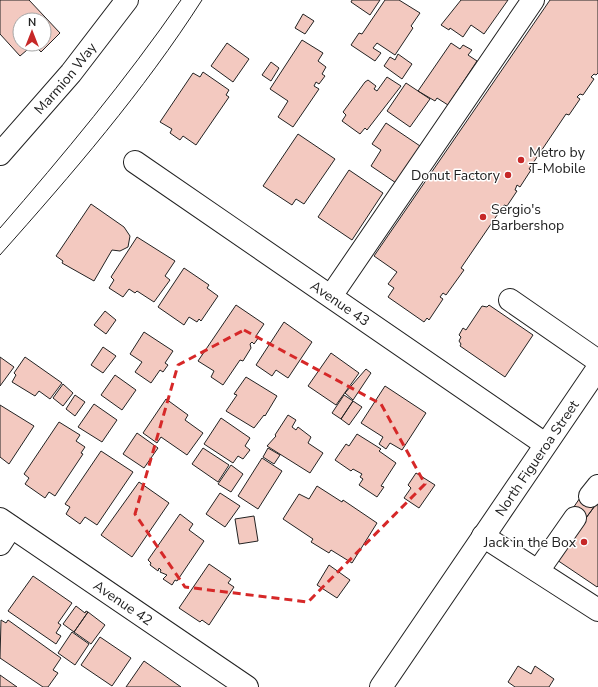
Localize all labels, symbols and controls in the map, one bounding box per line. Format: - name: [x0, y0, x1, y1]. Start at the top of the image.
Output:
- north arrow: [12, 12, 52, 52]
- text: N: [28, 15, 36, 30]
- street label: Marmion Way: [30, 38, 102, 119]
- place label: Metro by T-Mobile: [529, 143, 586, 178]
- marker: Metro by T-Mobile: [516, 155, 526, 165]
- place label: Donut Factory: [411, 166, 501, 185]
- marker: Donut Factory: [503, 170, 513, 180]
- place label: Sergio's Barbershop: [491, 200, 564, 235]
- marker: Sergio's Barbershop: [478, 212, 488, 222]
- street label: Avenue 43: [306, 276, 373, 331]
- street label: North Figueroa Street: [491, 396, 584, 520]
- place label: Jack in the Box: [483, 533, 577, 552]
- marker: Jack in the Box: [579, 537, 589, 547]
- street label: Avenue 42: [89, 576, 156, 630]

